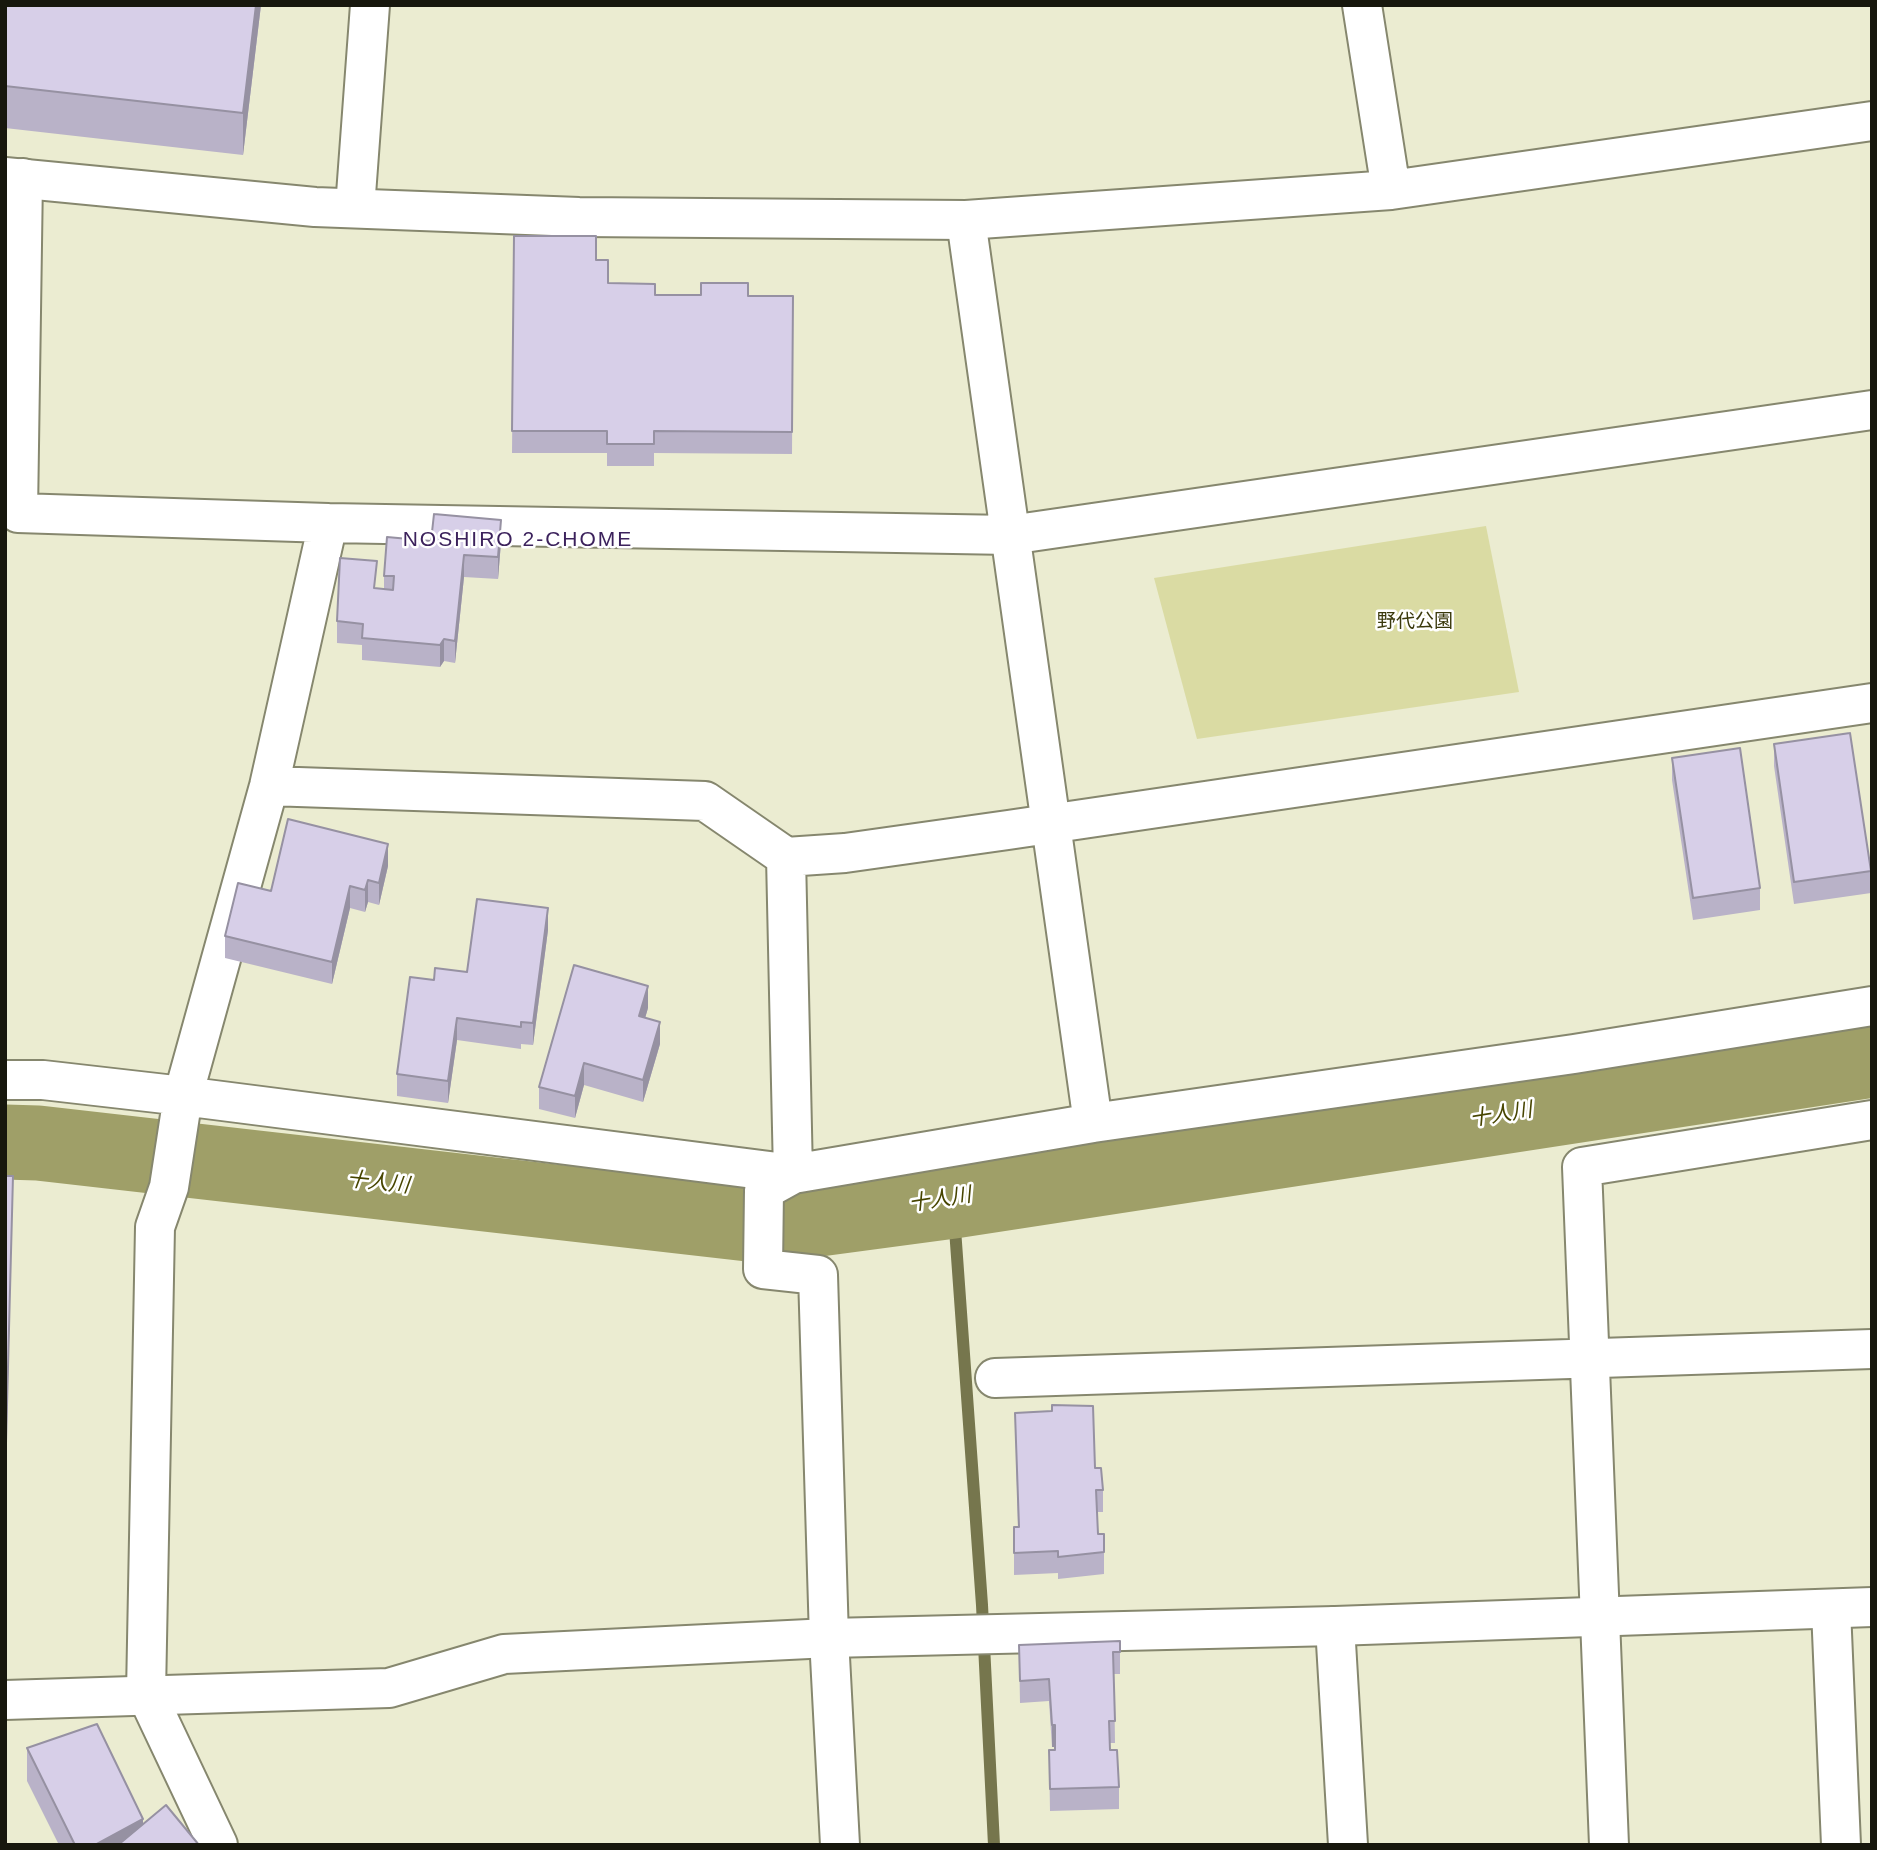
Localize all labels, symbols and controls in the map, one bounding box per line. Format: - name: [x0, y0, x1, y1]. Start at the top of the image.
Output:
- district label: NOSHIRO 2-CHOME: [405, 527, 631, 553]
- park label: 野代公園: [1377, 611, 1453, 633]
- water label: 十人川: [1468, 1098, 1534, 1132]
- water label: 十人川: [345, 1167, 411, 1199]
- water label: 十人川: [907, 1183, 973, 1217]

